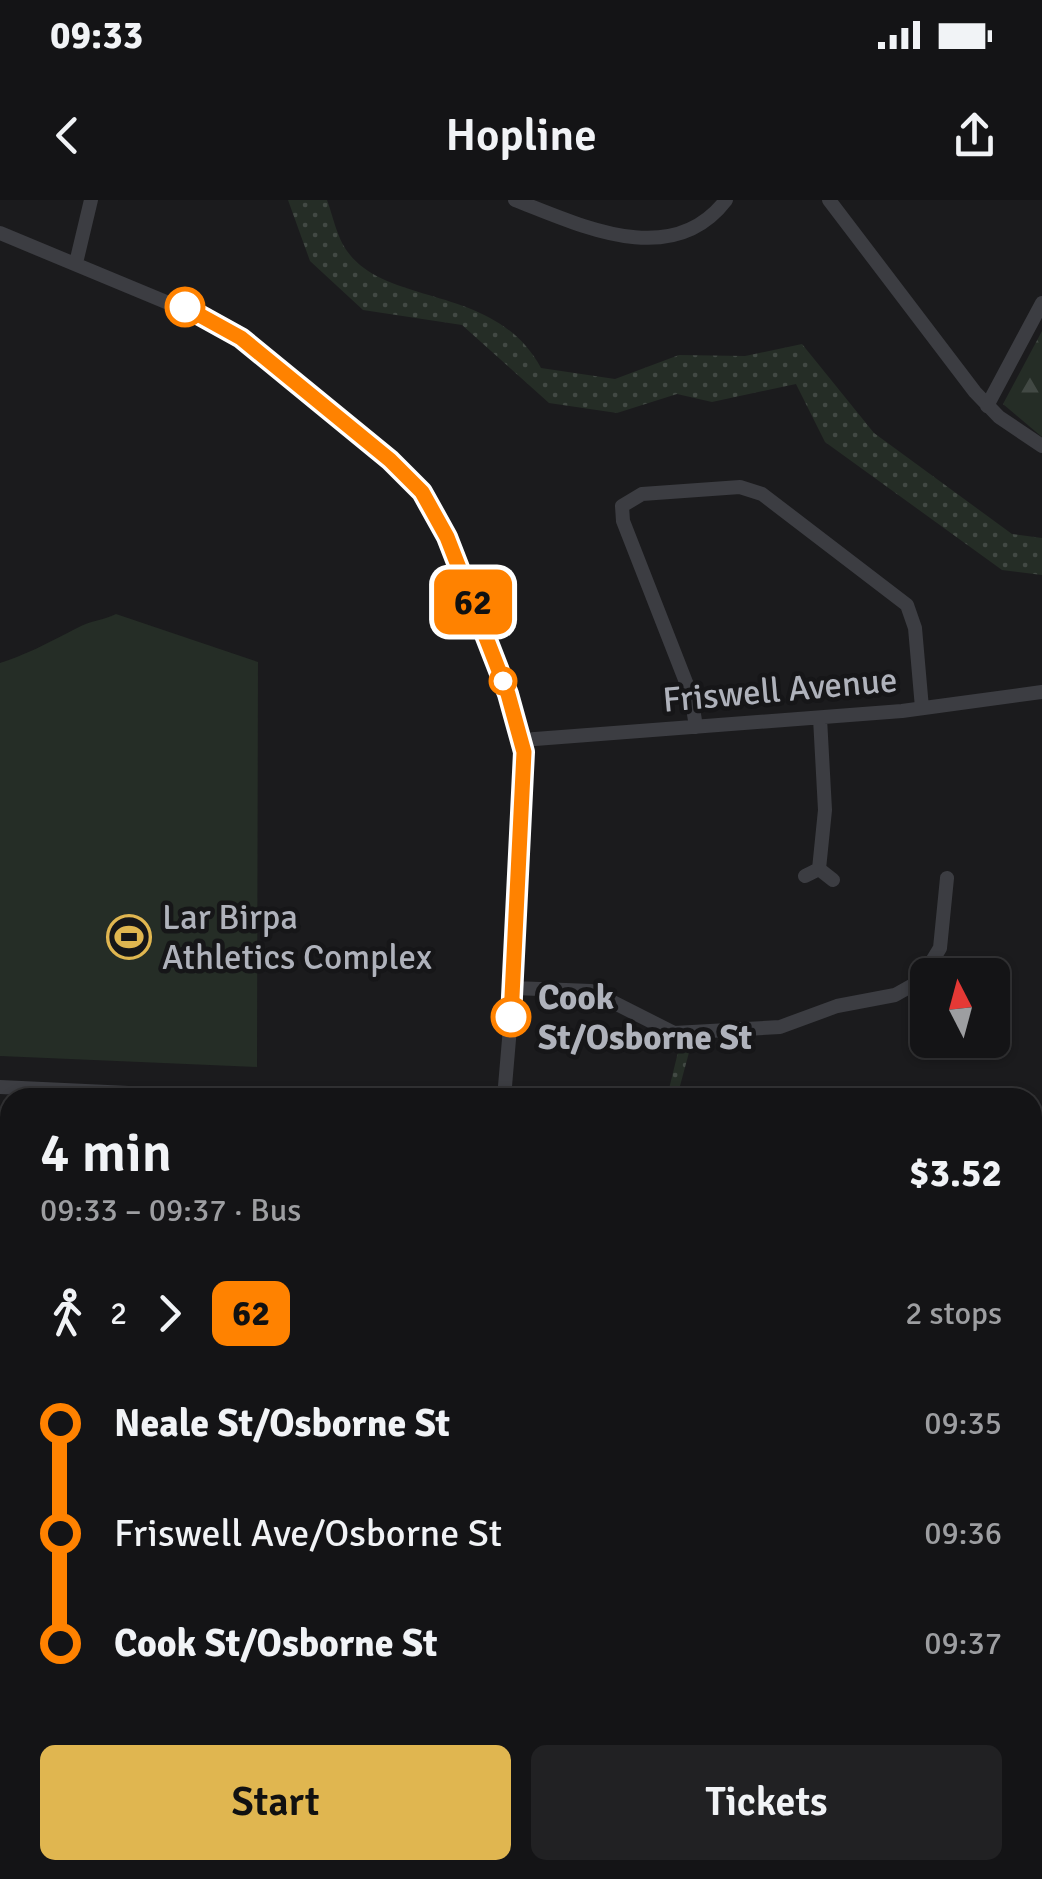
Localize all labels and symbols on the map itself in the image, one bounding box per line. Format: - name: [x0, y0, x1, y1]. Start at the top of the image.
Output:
- unlabelled marker: [166, 288, 204, 326]
- line badge: 62: [428, 570, 518, 634]
- street label: Friswell Avenue: [661, 658, 899, 722]
- unlabelled marker: [490, 668, 516, 694]
- place label: Lar Birpa Athletics Complex: [162, 896, 432, 979]
- sports icon: Lar Birpa Athletics Complex: [106, 914, 152, 960]
- north arrow: [910, 958, 1010, 1058]
- place label: Cook St/Osborne St: [538, 976, 752, 1059]
- marker: Cook St/Osborne St: [492, 998, 530, 1036]

